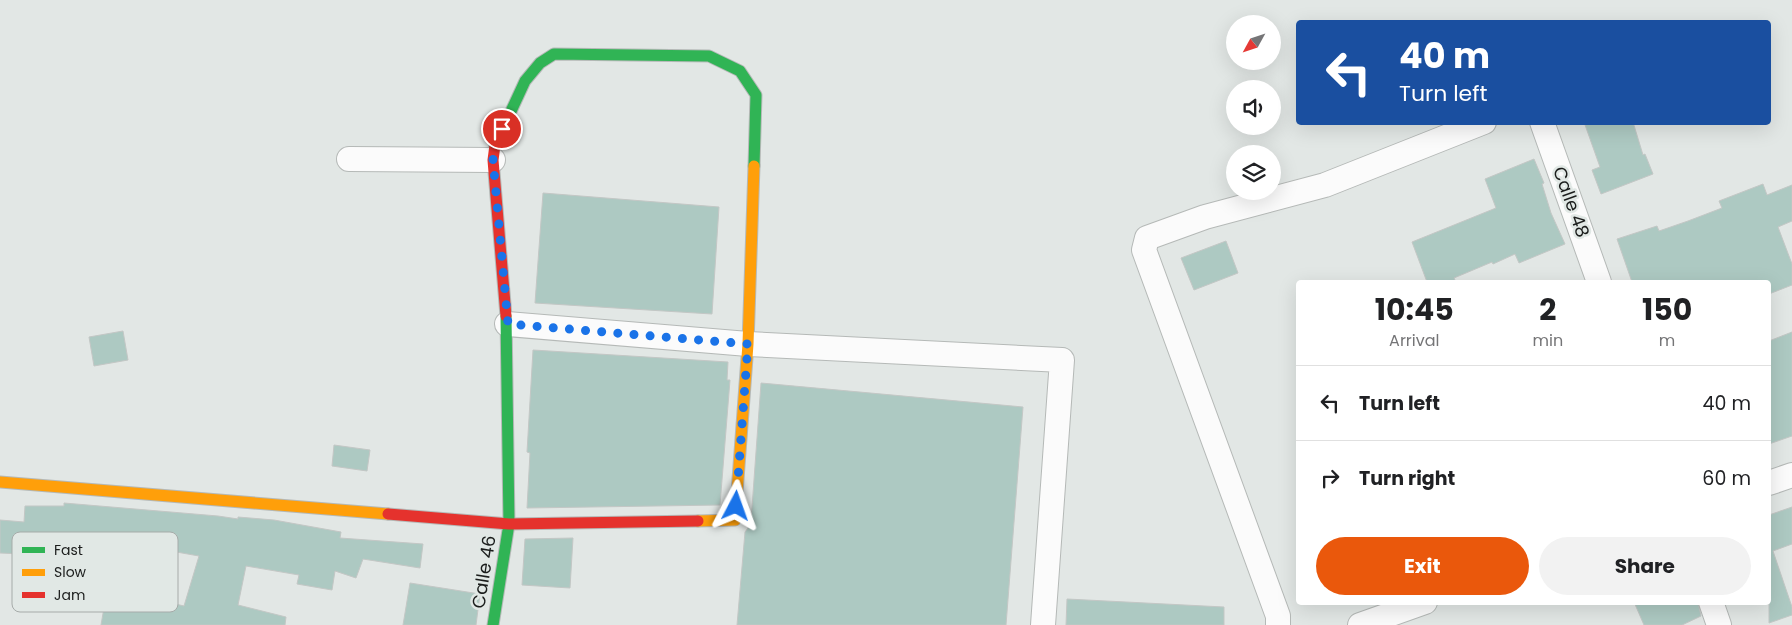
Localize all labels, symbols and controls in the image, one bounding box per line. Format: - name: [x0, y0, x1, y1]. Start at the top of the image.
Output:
- north arrow: [1226, 15, 1281, 70]
- map controls: [1226, 15, 1281, 200]
- text: 40 m: [1399, 31, 1490, 80]
- icon: left: [1316, 40, 1381, 105]
- text: Turn left: [1399, 78, 1487, 109]
- button: sound: [1226, 80, 1281, 135]
- pin: [481, 108, 523, 150]
- icon: arrive: [488, 115, 516, 143]
- button: layers: [1226, 145, 1281, 200]
- street label: Calle 48: [1547, 163, 1596, 241]
- text: 10:45: [1375, 288, 1454, 331]
- text: 2: [1539, 288, 1556, 331]
- text: 150: [1642, 288, 1692, 331]
- text: Arrival: [1389, 329, 1439, 352]
- text: min: [1533, 329, 1563, 352]
- text: m: [1659, 329, 1675, 352]
- icon: left: [1316, 389, 1344, 417]
- text: Turn left: [1359, 390, 1440, 417]
- text: 40 m: [1702, 390, 1751, 417]
- icon: right: [1316, 464, 1344, 492]
- text: Turn right: [1359, 465, 1455, 492]
- text: 60 m: [1702, 465, 1751, 492]
- position arrow: [709, 479, 761, 531]
- legend: [12, 532, 178, 612]
- street label: Calle 46: [465, 534, 502, 610]
- button: Exit: [1316, 537, 1529, 595]
- button: Share: [1539, 537, 1751, 595]
- text: Fast: [54, 540, 83, 560]
- text: Slow: [54, 562, 87, 582]
- text: Jam: [54, 585, 85, 605]

